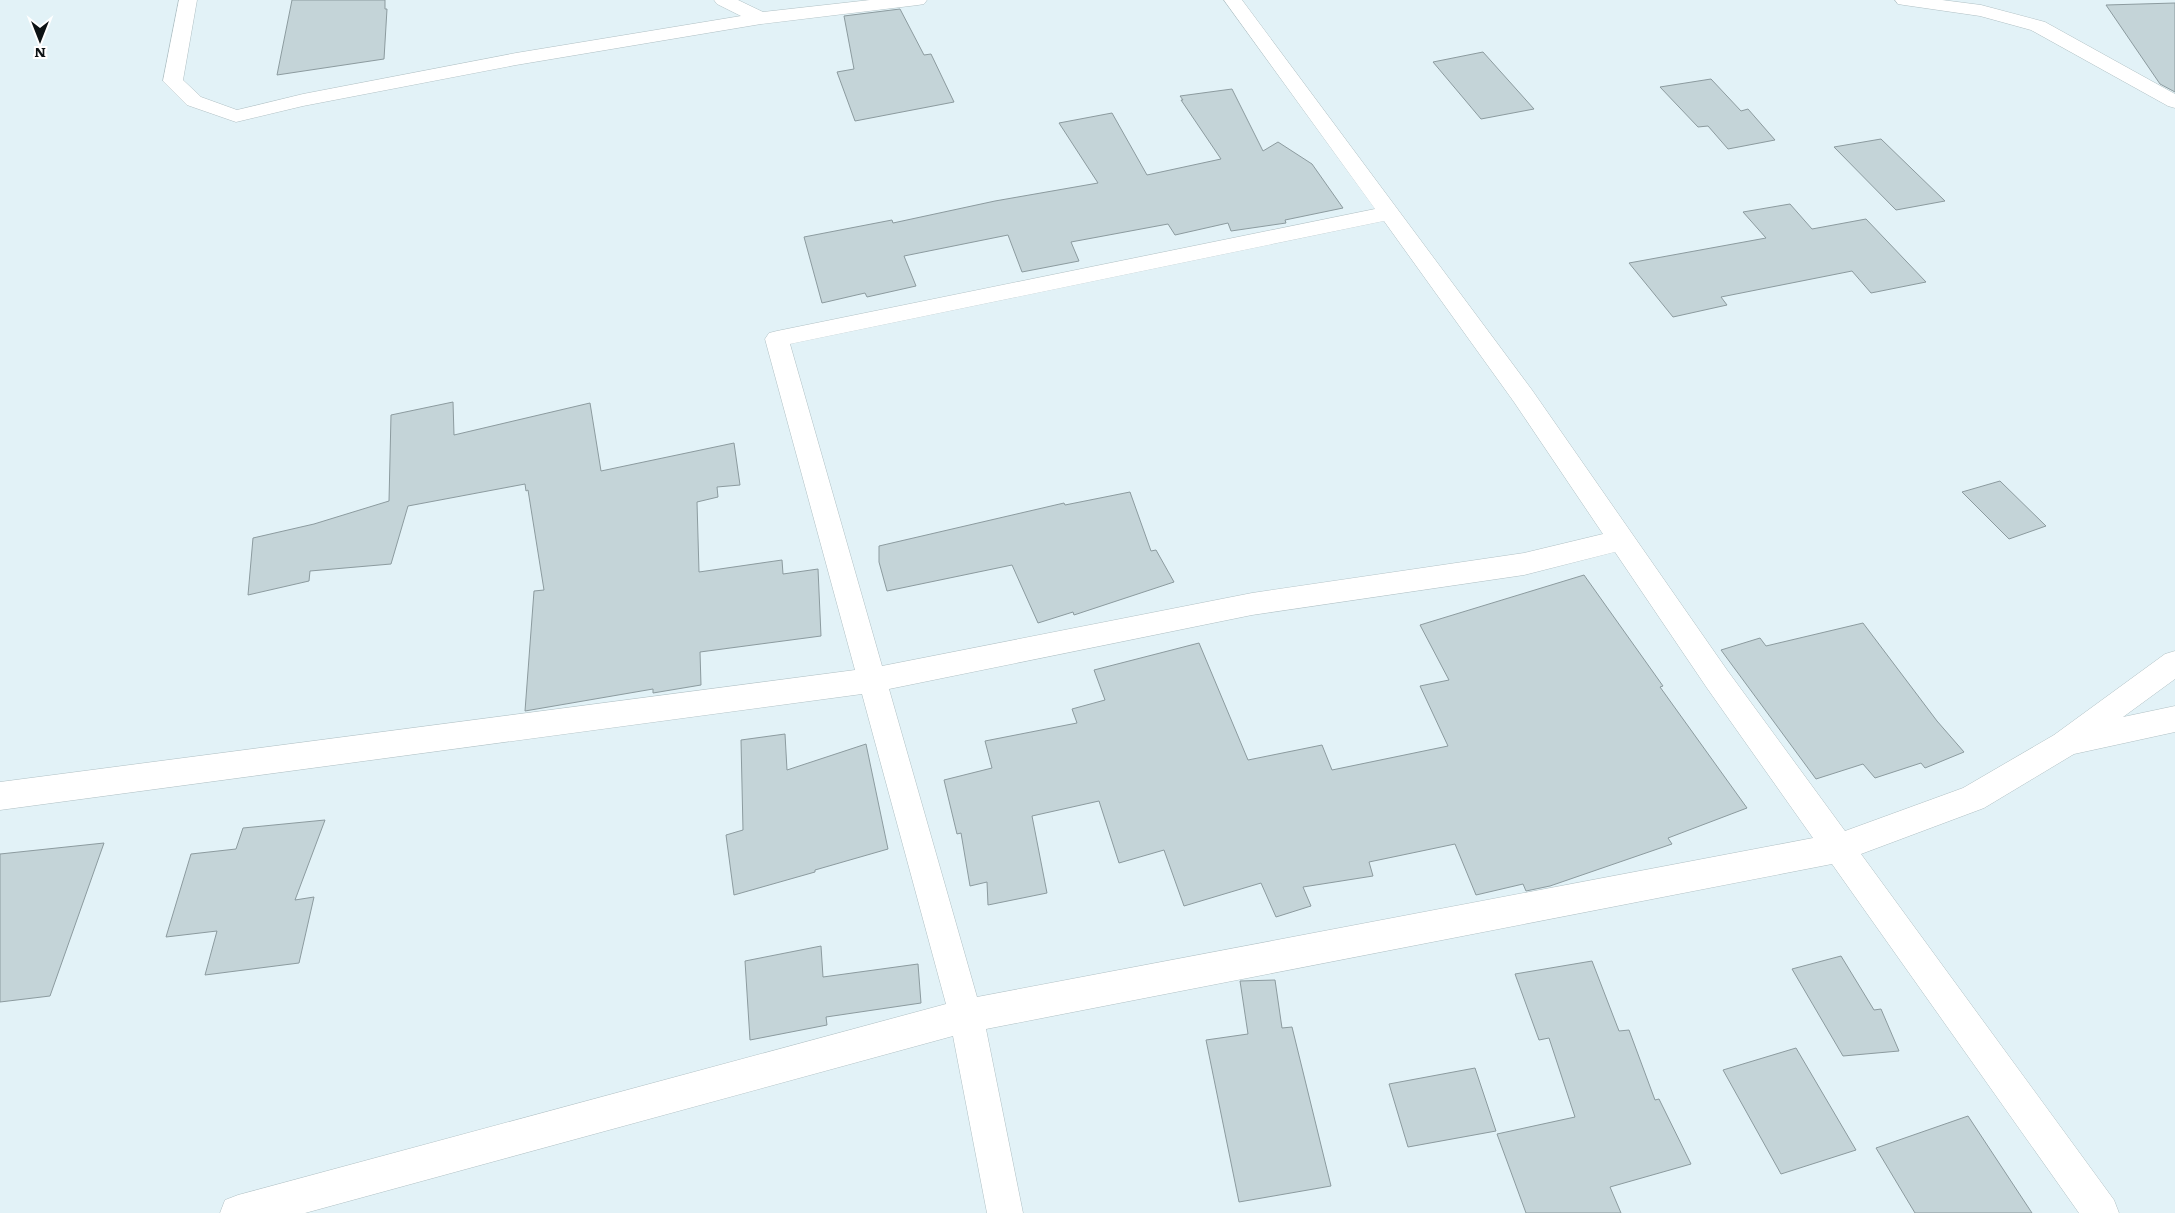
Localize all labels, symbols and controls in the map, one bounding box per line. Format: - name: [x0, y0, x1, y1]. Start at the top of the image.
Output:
- north arrow: [15, 15, 65, 65]
- text: N: [34, 44, 46, 64]

